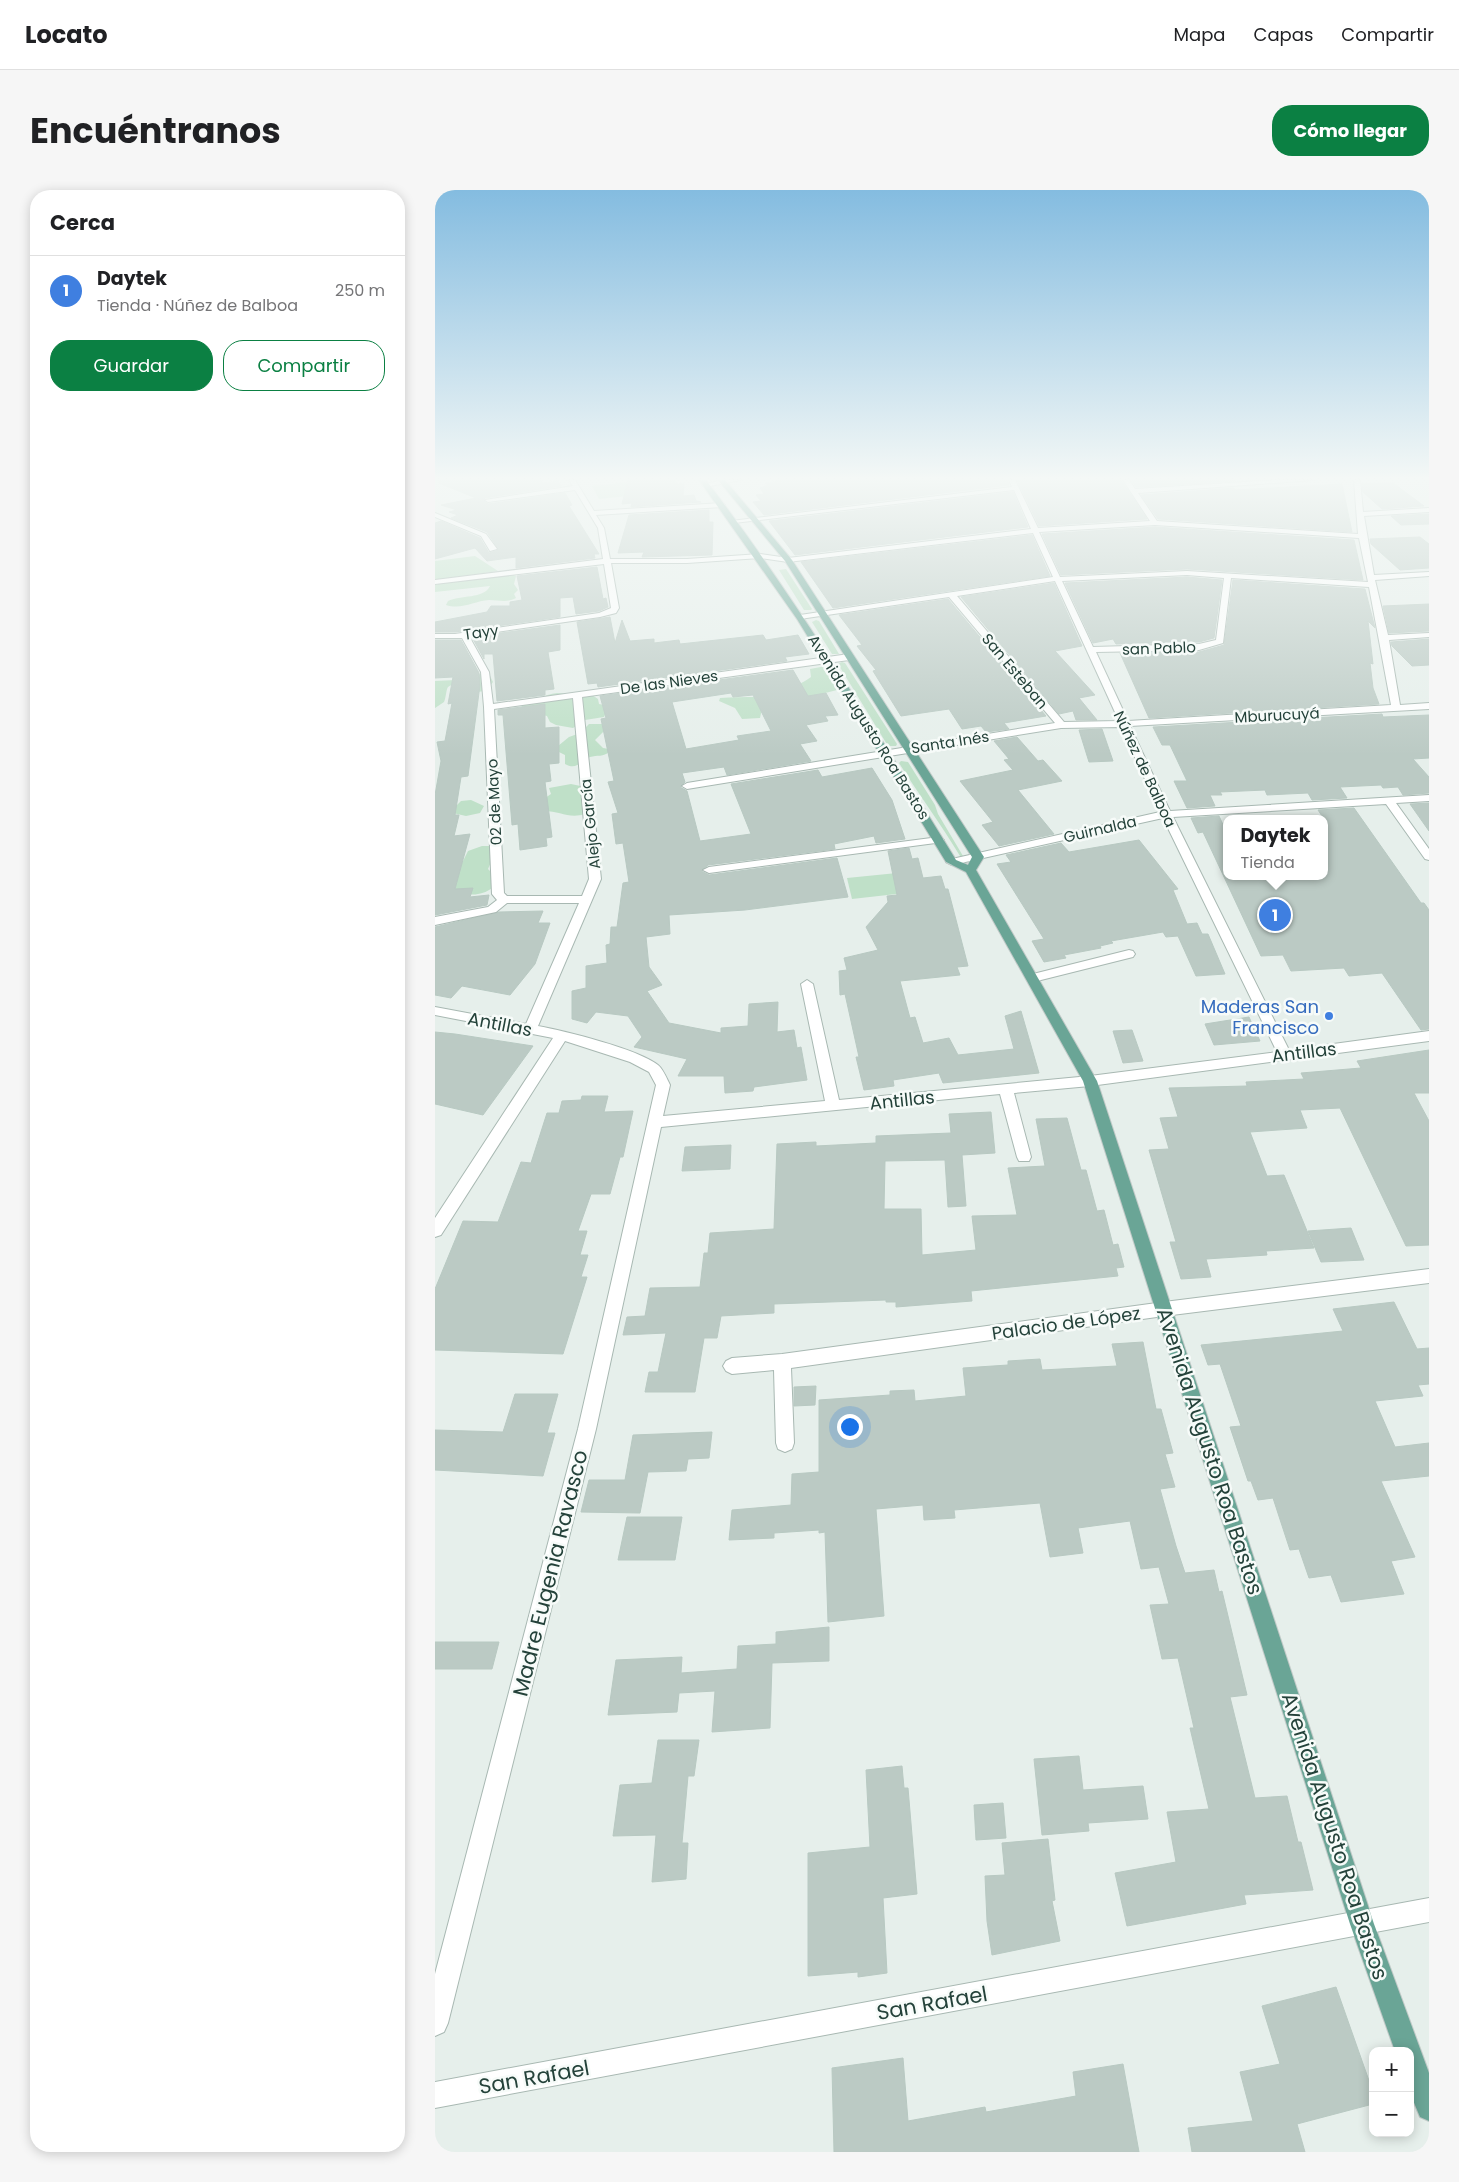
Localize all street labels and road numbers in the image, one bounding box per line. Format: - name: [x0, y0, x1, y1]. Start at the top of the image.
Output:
- street label: Tayy: [462, 619, 500, 645]
- street label: San Esteban: [977, 629, 1053, 713]
- street label: Avenida Augusto Roa Bastos: [803, 630, 935, 824]
- street label: san Pablo: [1122, 636, 1196, 660]
- street label: De las Nieves: [619, 665, 719, 699]
- street label: Mburucuyá: [1234, 702, 1320, 728]
- street label: Núñez de Balboa: [1109, 707, 1181, 831]
- street label: Santa Inés: [910, 725, 991, 759]
- street label: 02 de Mayo: [481, 758, 507, 846]
- street label: Alejo García: [575, 778, 605, 870]
- street label: Guirnalda: [1061, 810, 1139, 848]
- street label: Antillas: [466, 1006, 534, 1042]
- street label: Antillas: [1270, 1036, 1338, 1068]
- street label: Antillas: [868, 1084, 936, 1116]
- street label: Palacio de López: [990, 1300, 1142, 1346]
- street label: Avenida Augusto Roa Bastos: [1150, 1304, 1270, 1598]
- street label: Madre Eugenia Ravasco: [505, 1447, 595, 1699]
- street label: Avenida Augusto Roa Bastos: [1275, 1689, 1395, 1983]
- street label: San Rafael: [874, 1979, 990, 2027]
- street label: San Rafael: [476, 2053, 592, 2101]

